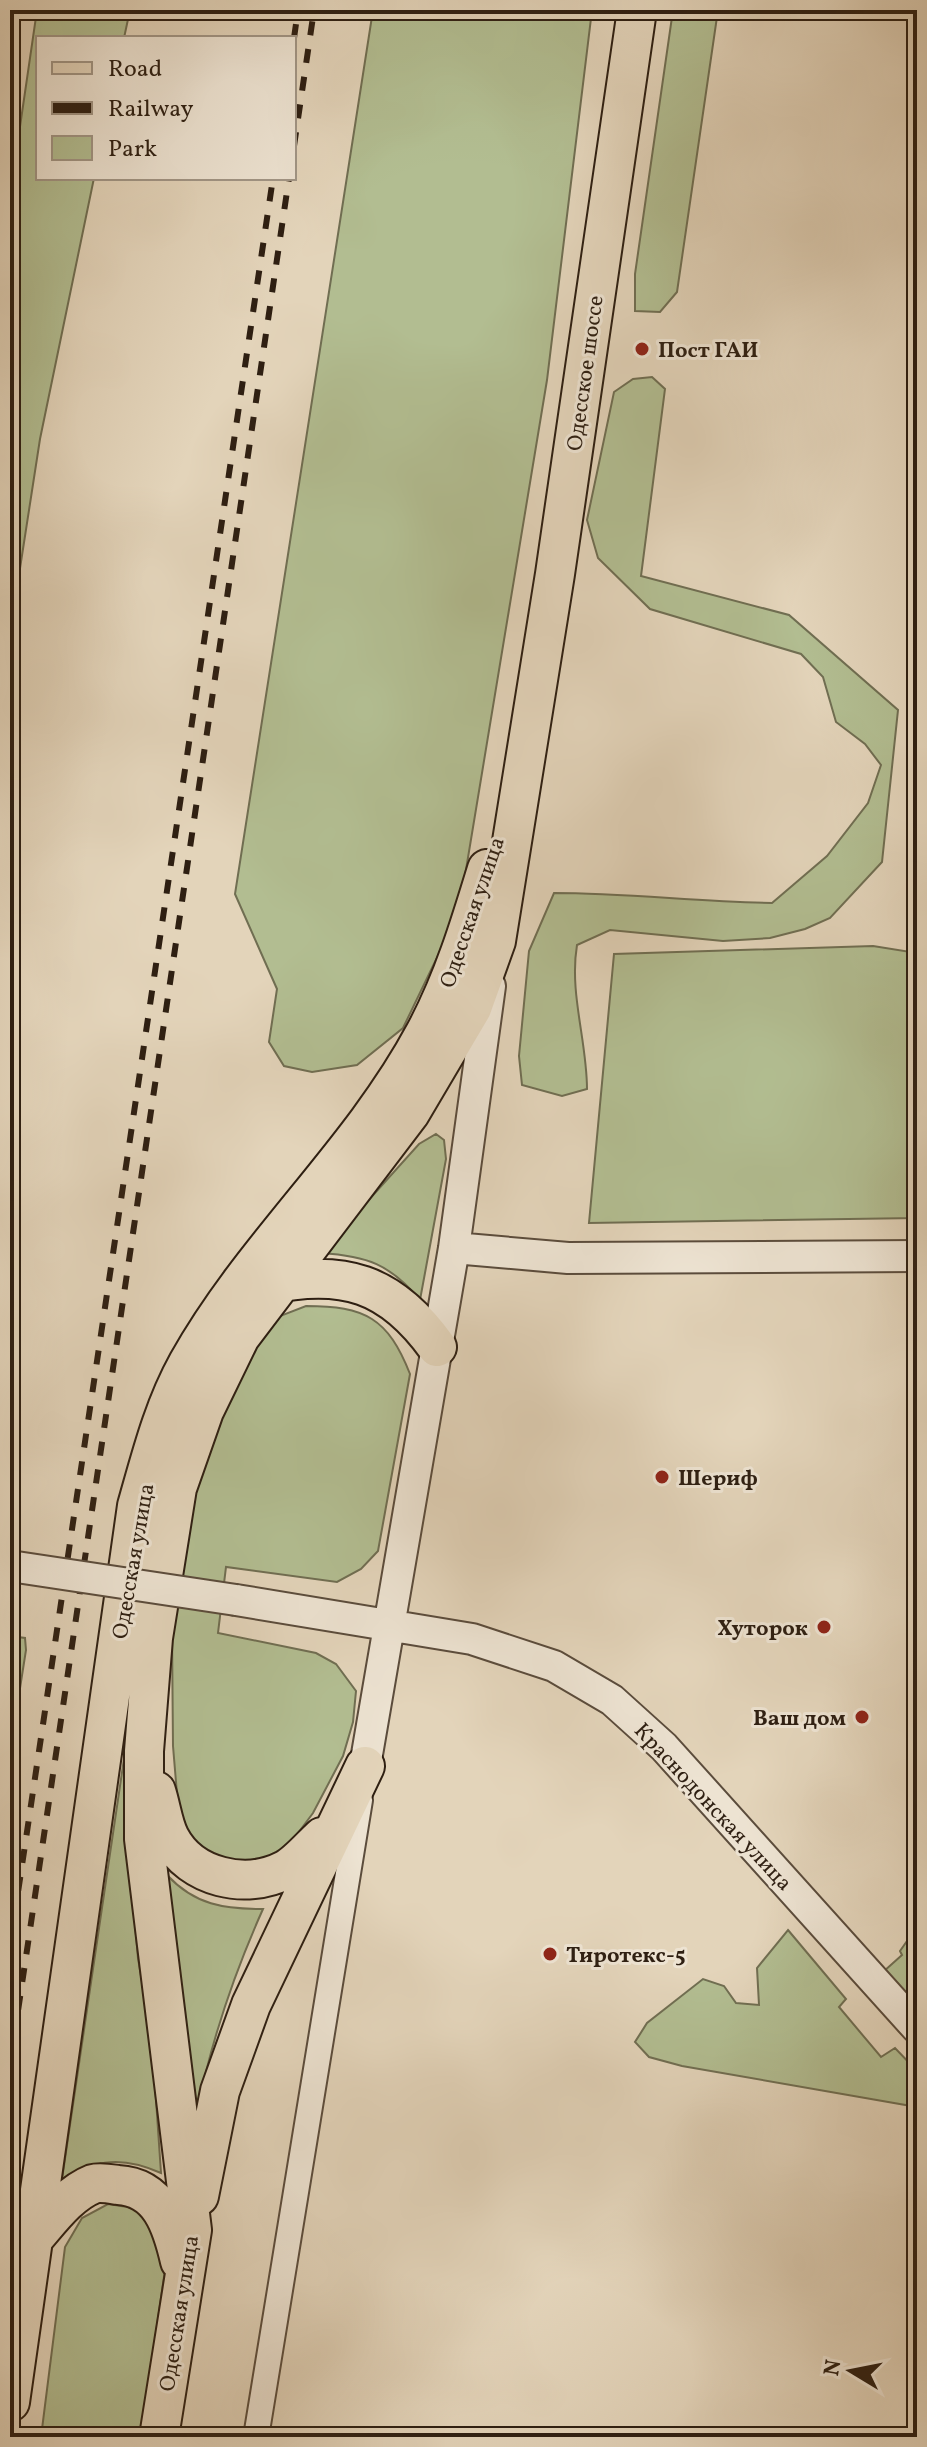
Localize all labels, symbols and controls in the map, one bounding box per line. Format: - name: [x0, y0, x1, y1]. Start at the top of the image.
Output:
- legend: [36, 36, 296, 180]
- text: Road: [108, 53, 162, 87]
- text: Railway: [108, 93, 194, 127]
- text: Park: [108, 133, 157, 167]
- street label: Одесское шоссе: [560, 294, 613, 453]
- place label: Пост ГАИ: [658, 336, 758, 367]
- marker: Пост ГАИ: [633, 340, 651, 358]
- street label: Одесская улица: [433, 833, 514, 992]
- place label: Шериф: [678, 1464, 758, 1495]
- marker: Шериф: [653, 1468, 671, 1486]
- street label: Одесская улица: [105, 1481, 163, 1642]
- place label: Хуторок: [717, 1614, 808, 1645]
- marker: Хуторок: [815, 1618, 833, 1636]
- place label: Ваш дом: [753, 1704, 847, 1735]
- marker: Ваш дом: [853, 1708, 871, 1726]
- street label: Краснодонская улица: [626, 1717, 799, 1899]
- place label: Тиротекс-5: [566, 1941, 686, 1972]
- marker: Тиротекс-5: [541, 1945, 559, 1963]
- street label: Одесская улица: [153, 2233, 208, 2394]
- north arrow: [811, 2331, 891, 2411]
- text: N: [817, 2357, 850, 2379]

